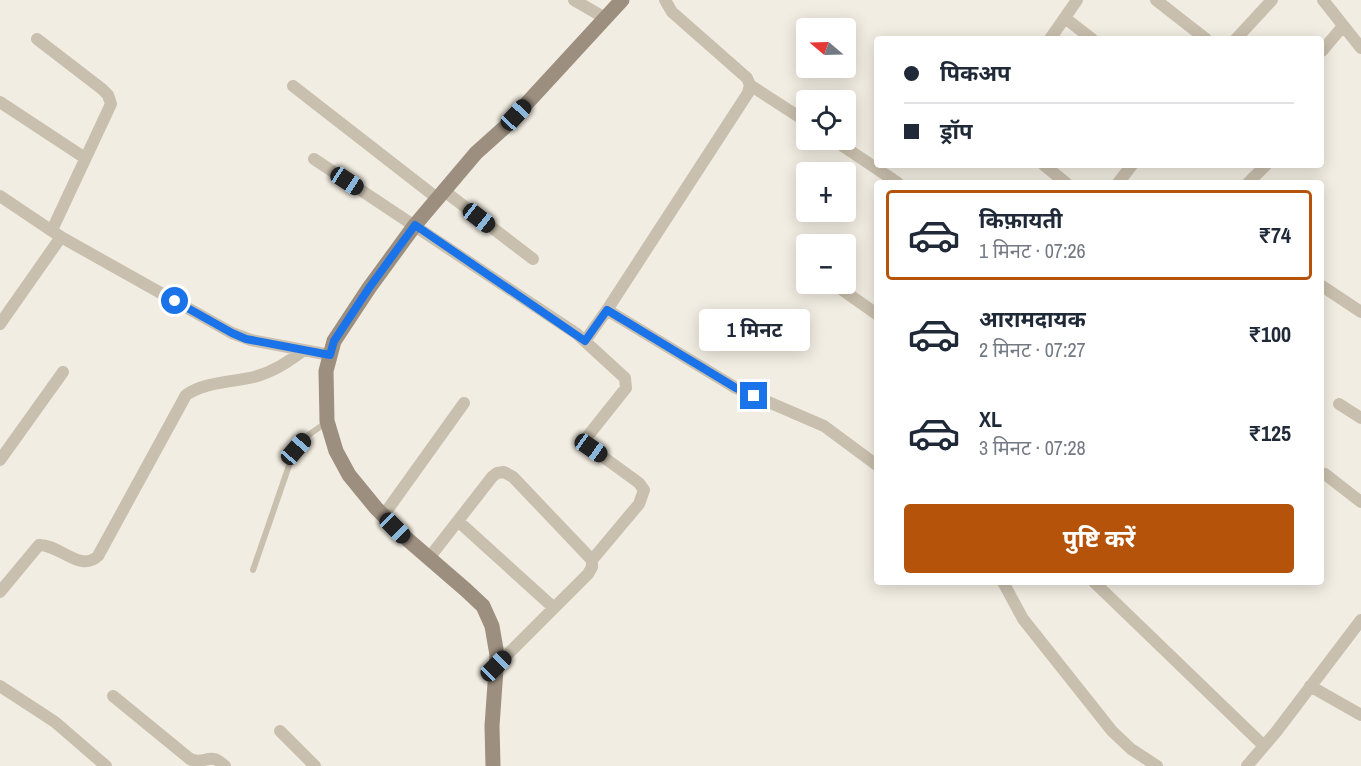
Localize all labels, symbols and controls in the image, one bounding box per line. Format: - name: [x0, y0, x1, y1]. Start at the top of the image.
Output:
- north arrow: [796, 18, 856, 78]
- map controls: [796, 18, 856, 294]
- text: पिकअप: [940, 58, 1011, 88]
- button: locate: [796, 90, 856, 150]
- car: [497, 96, 535, 134]
- text: ड्रॉप: [940, 116, 973, 146]
- button: +: [796, 162, 856, 222]
- car: [327, 164, 367, 198]
- car: [459, 200, 499, 236]
- text: किफ़ायती: [979, 205, 1063, 235]
- icon: car: [907, 208, 961, 262]
- text: ₹74: [1258, 220, 1291, 250]
- button: −: [796, 234, 856, 294]
- text: 1 मिनट · 07:26: [979, 237, 1086, 264]
- route start: [161, 287, 188, 314]
- text: आरामदायक: [979, 304, 1086, 334]
- icon: car: [907, 307, 961, 361]
- callout: 1 मिनट: [698, 309, 810, 351]
- text: 1 मिनट: [727, 316, 782, 343]
- text: ₹100: [1248, 319, 1291, 349]
- text: 2 मिनट · 07:27: [979, 336, 1086, 363]
- route end: [740, 382, 767, 409]
- text: XL: [979, 404, 1002, 434]
- icon: car: [907, 406, 961, 460]
- text: ₹125: [1248, 418, 1291, 448]
- car: [277, 430, 315, 468]
- car: [571, 430, 611, 466]
- text: 3 मिनट · 07:28: [979, 434, 1086, 461]
- button: पुष्टि करें: [904, 504, 1294, 573]
- car: [376, 509, 414, 547]
- car: [477, 647, 515, 685]

